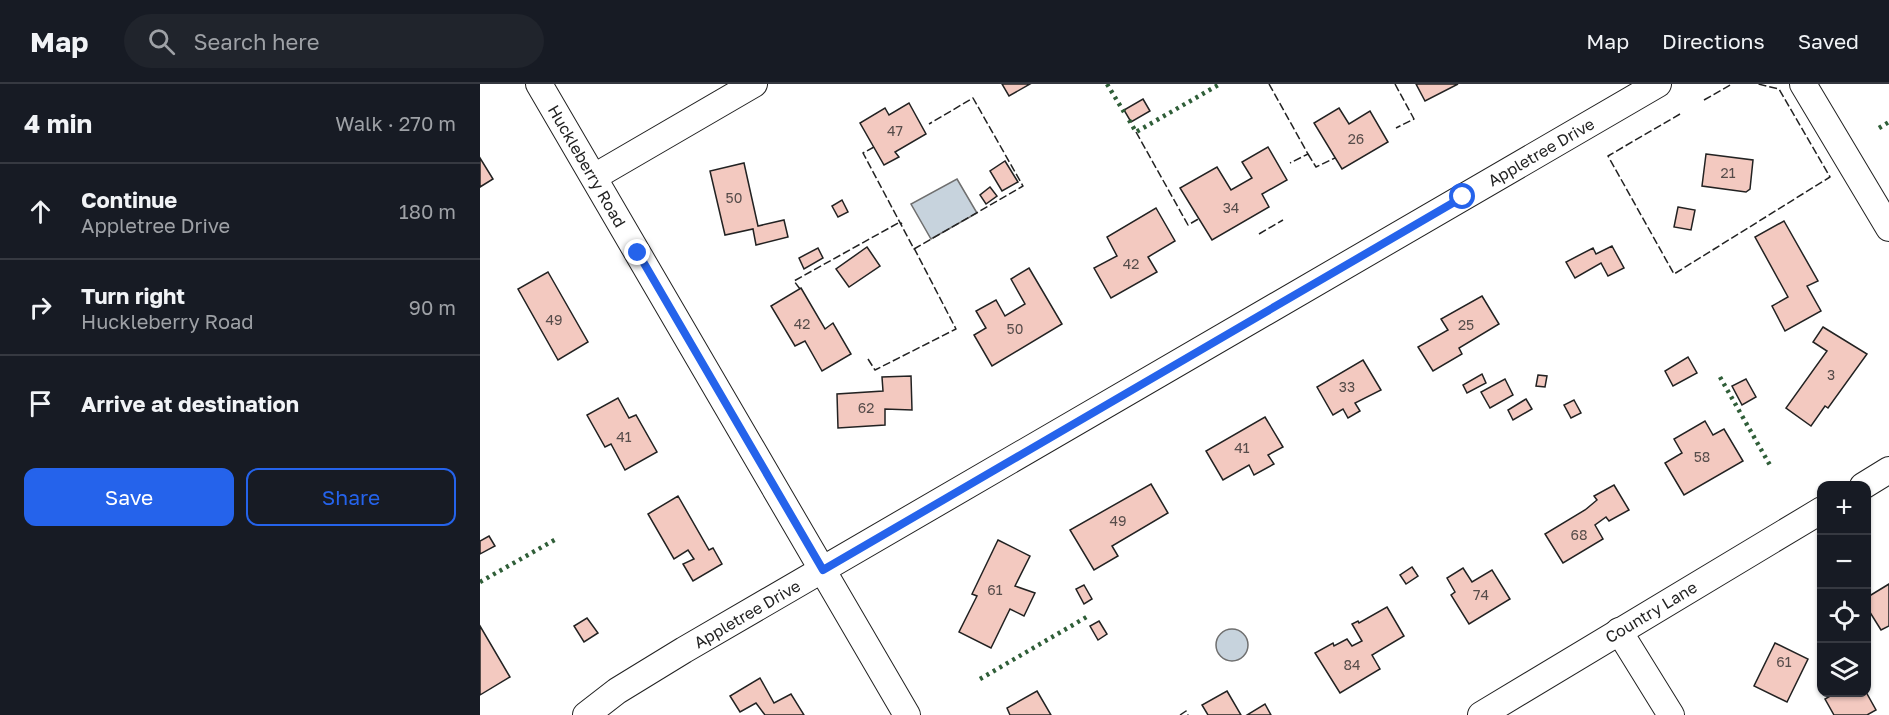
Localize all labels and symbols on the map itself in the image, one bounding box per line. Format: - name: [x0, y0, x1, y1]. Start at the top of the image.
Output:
- street label: Huckleberry Road: [544, 101, 630, 231]
- street label: Appletree Drive: [1484, 114, 1598, 190]
- house number: 47: [887, 122, 903, 139]
- house number: 26: [1348, 130, 1364, 147]
- house number: 21: [1721, 164, 1736, 181]
- route start: [1449, 183, 1475, 209]
- house number: 50: [726, 189, 742, 206]
- house number: 34: [1223, 199, 1239, 216]
- route end: [624, 239, 650, 265]
- house number: 42: [1123, 255, 1139, 272]
- house number: 49: [545, 311, 563, 328]
- house number: 42: [794, 315, 810, 332]
- house number: 25: [1458, 316, 1474, 333]
- house number: 50: [1007, 320, 1023, 337]
- house number: 3: [1827, 366, 1835, 383]
- house number: 33: [1339, 378, 1355, 395]
- house number: 62: [858, 399, 874, 416]
- house number: 41: [616, 428, 632, 445]
- house number: 41: [1234, 439, 1250, 456]
- house number: 58: [1694, 448, 1710, 465]
- house number: 49: [1109, 512, 1127, 529]
- house number: 68: [1570, 526, 1588, 543]
- street label: Appletree Drive: [690, 576, 804, 652]
- street label: Country Lane: [1602, 577, 1700, 647]
- house number: 61: [987, 581, 1003, 598]
- house number: 74: [1473, 586, 1489, 603]
- house number: 61: [1776, 653, 1792, 670]
- house number: 84: [1343, 656, 1361, 673]

